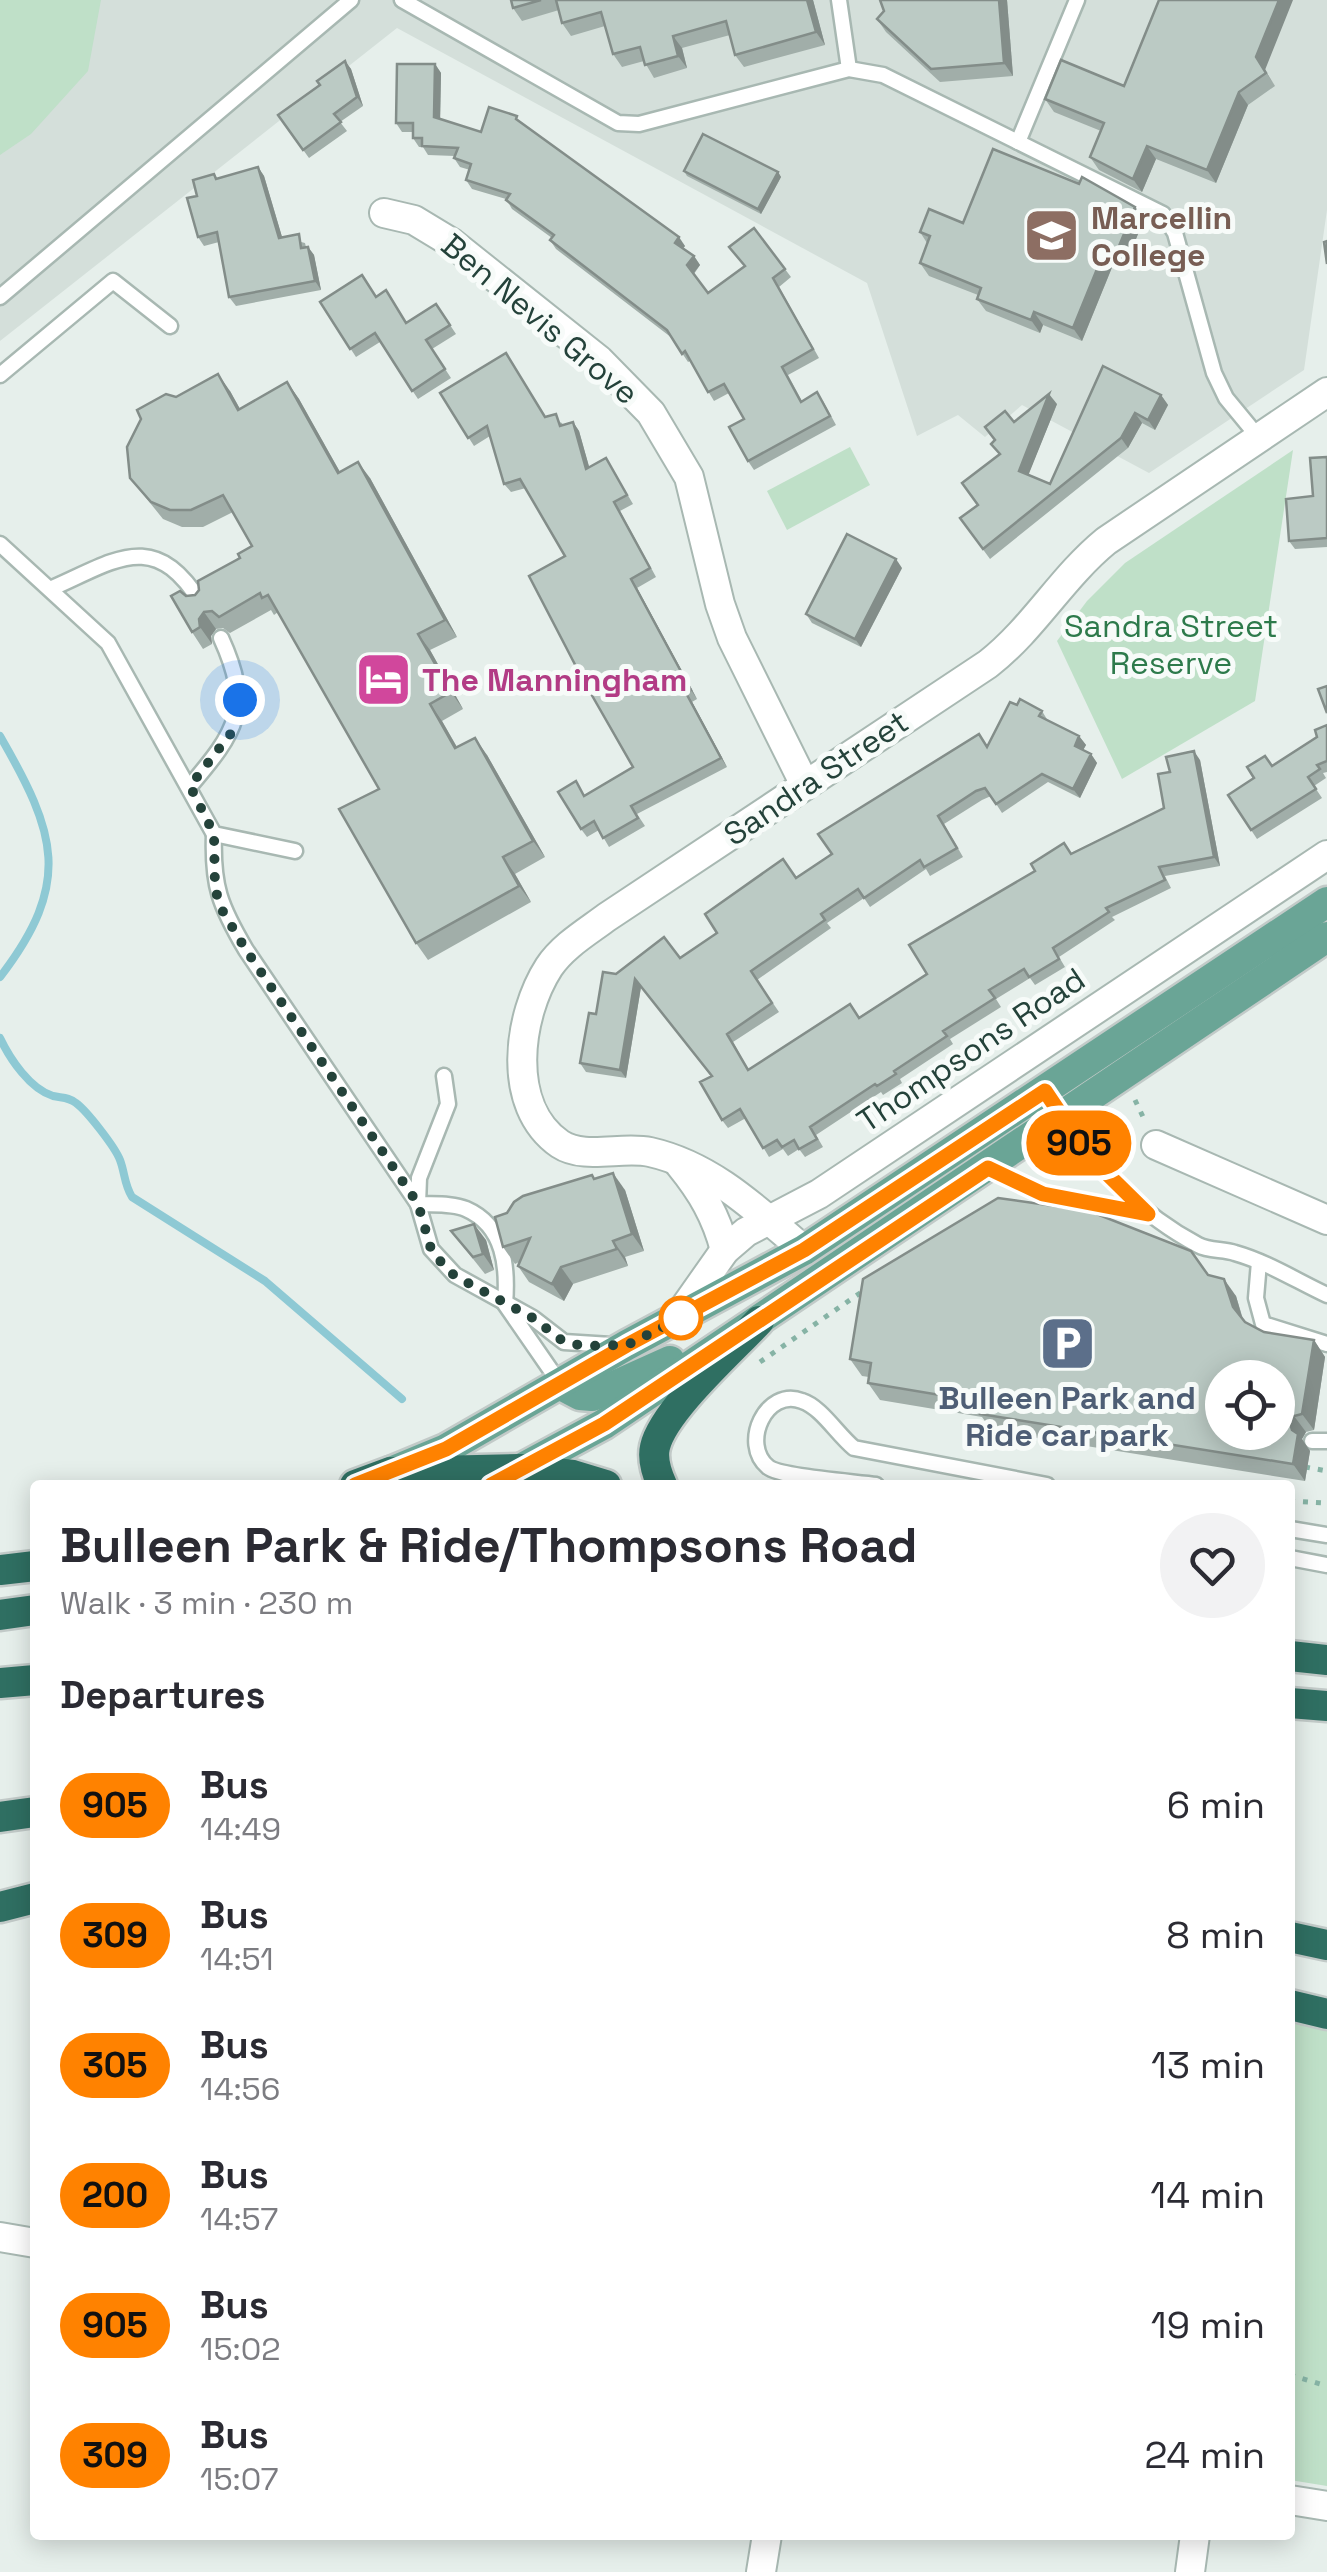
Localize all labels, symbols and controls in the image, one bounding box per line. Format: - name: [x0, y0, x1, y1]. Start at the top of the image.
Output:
- place label: Marcellin College: [1091, 198, 1232, 275]
- school or university icon: Marcellin College: [1022, 206, 1082, 266]
- street label: Ben Nevis Grove: [433, 225, 647, 413]
- park label: Sandra Street Reserve: [1064, 606, 1278, 683]
- hotel icon: The Manningham: [353, 650, 413, 710]
- place label: The Manningham: [422, 660, 687, 700]
- your location: [215, 675, 265, 725]
- street label: Sandra Street: [716, 702, 916, 854]
- street label: Thompsons Road: [849, 959, 1093, 1141]
- line badge: 905: [1022, 1110, 1136, 1176]
- text: 905: [1046, 1121, 1112, 1165]
- unlabelled marker: [660, 1297, 702, 1339]
- parking icon: Bulleen Park and Ride car park: [1037, 1314, 1097, 1374]
- map controls: [1205, 1360, 1295, 1450]
- button: locate: [1205, 1360, 1295, 1450]
- place label: Bulleen Park and Ride car park: [938, 1378, 1196, 1455]
- button: heart: [1160, 1513, 1265, 1618]
- text: Bulleen Park & Ride/Thompsons Road: [60, 1515, 917, 1576]
- text: Walk · 3 min · 230 m: [60, 1583, 353, 1623]
- text: Departures: [60, 1671, 265, 1719]
- text: Bus: [200, 1761, 269, 1809]
- text: 6 min: [1167, 1781, 1265, 1829]
- text: 905: [82, 1783, 148, 1827]
- text: 14:49: [200, 1809, 281, 1849]
- text: Bus: [200, 1891, 269, 1939]
- text: 8 min: [1166, 1911, 1265, 1959]
- text: 309: [82, 1913, 148, 1957]
- text: 14:51: [200, 1939, 274, 1979]
- text: Bus: [200, 2021, 269, 2069]
- text: 13 min: [1151, 2041, 1265, 2089]
- text: 305: [83, 2043, 147, 2087]
- text: 14:56: [200, 2069, 280, 2109]
- text: Bus: [200, 2151, 269, 2199]
- text: 14 min: [1150, 2171, 1265, 2219]
- text: 200: [82, 2173, 148, 2217]
- text: 14:57: [200, 2199, 278, 2239]
- text: Bus: [200, 2281, 269, 2329]
- text: 19 min: [1151, 2301, 1265, 2349]
- text: 905: [82, 2303, 148, 2347]
- text: 15:02: [200, 2329, 280, 2369]
- text: Bus: [200, 2411, 269, 2459]
- text: 24 min: [1144, 2431, 1265, 2479]
- text: 309: [82, 2433, 148, 2477]
- text: 15:07: [200, 2459, 279, 2499]

